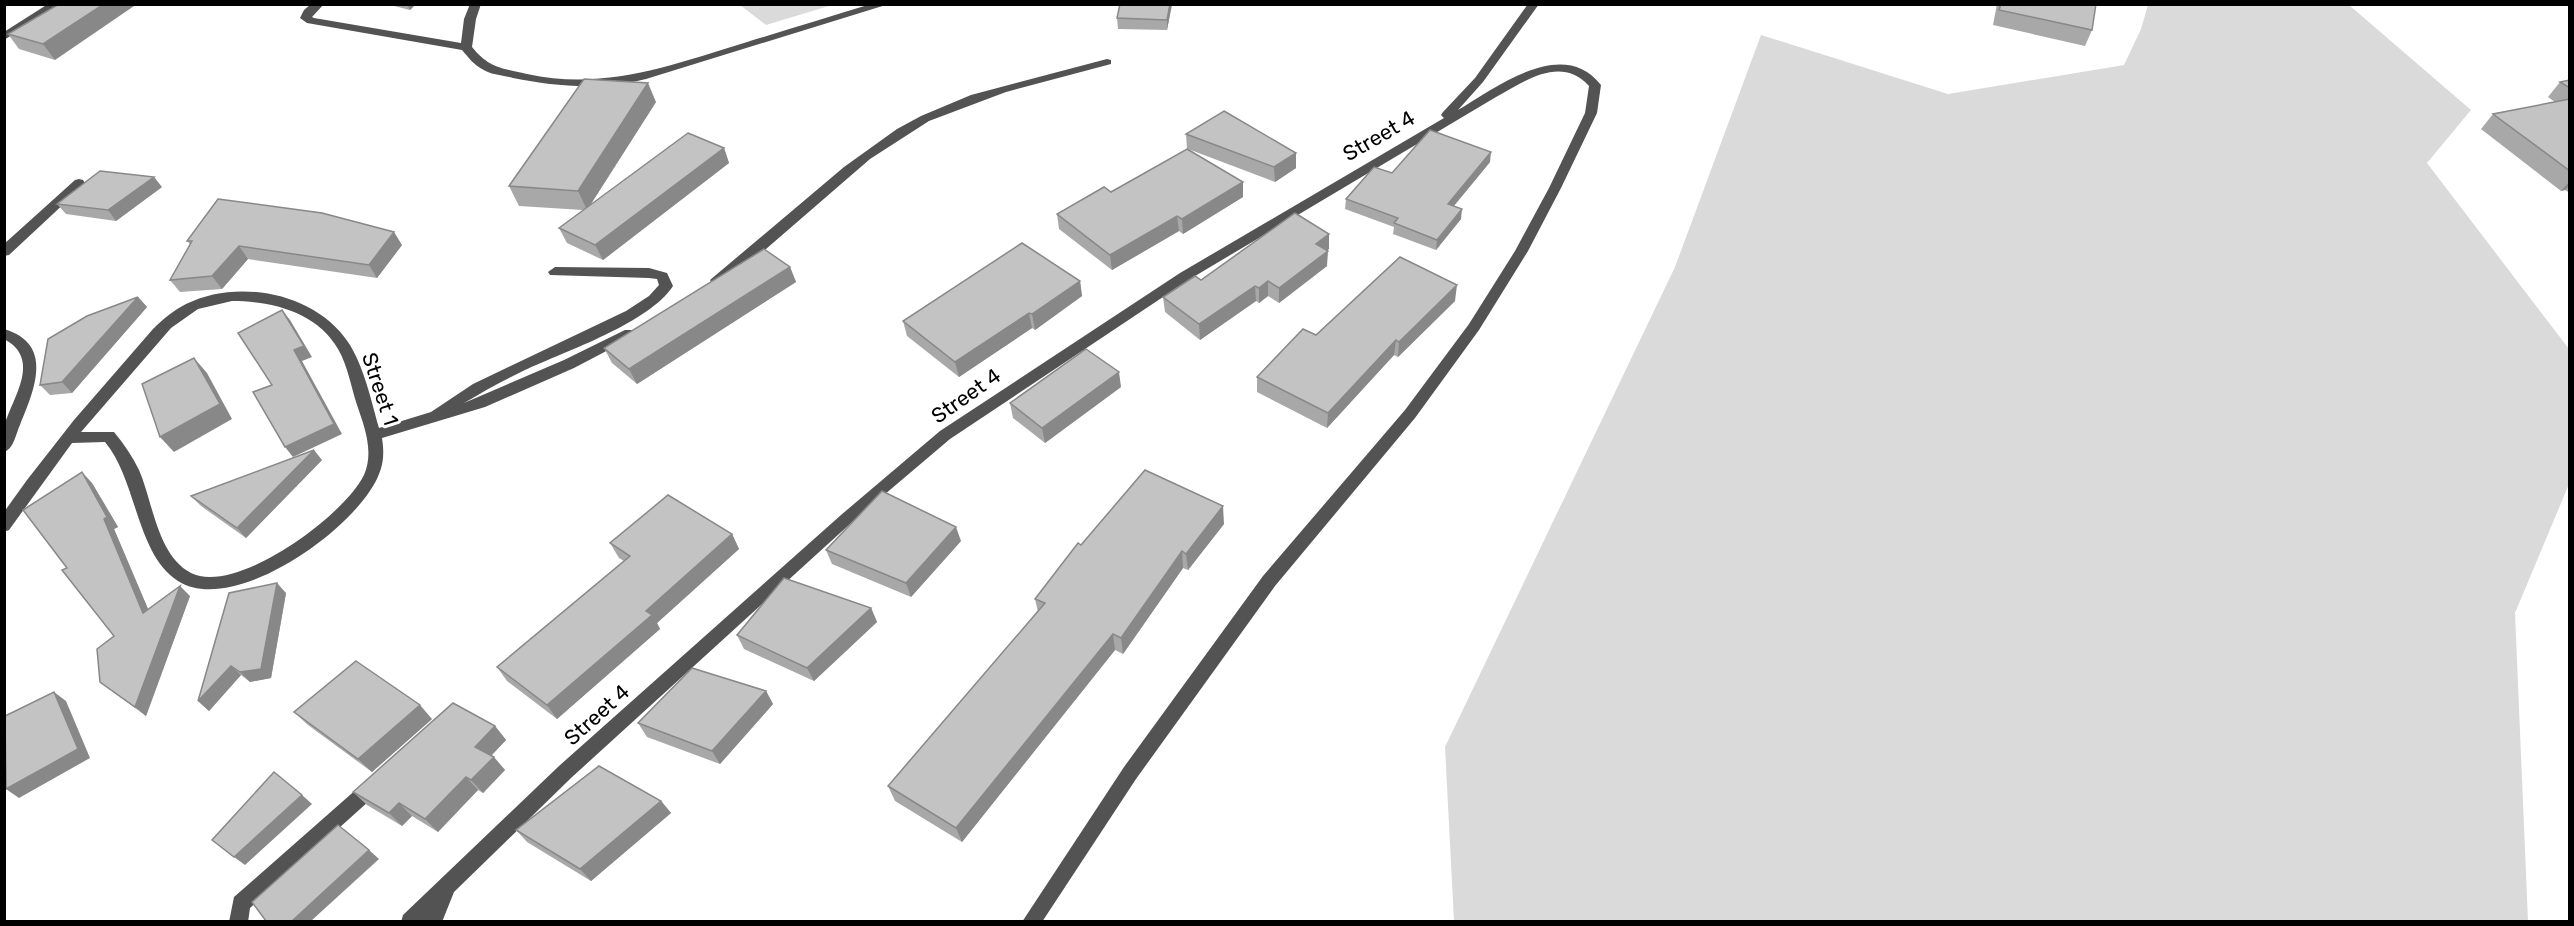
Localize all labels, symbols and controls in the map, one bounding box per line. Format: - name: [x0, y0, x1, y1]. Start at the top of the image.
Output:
- street label: Street 4: [1338, 105, 1419, 166]
- street label: Street 1: [357, 349, 404, 428]
- street label: Street 4: [926, 363, 1005, 428]
- street label: Street 4: [559, 679, 634, 750]

